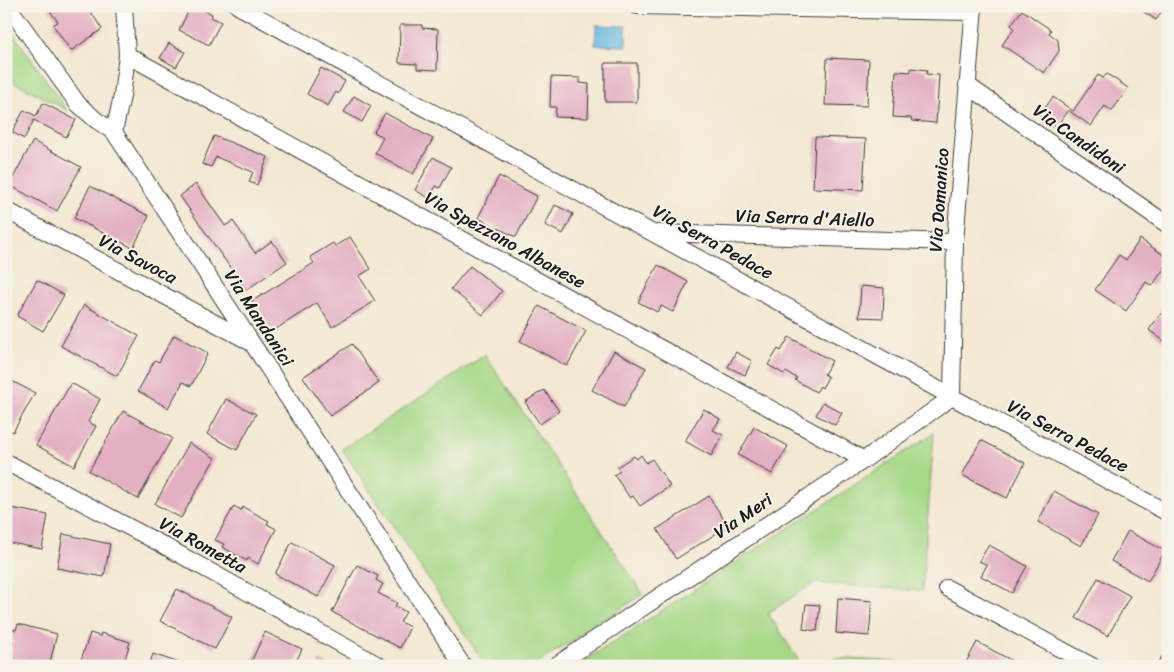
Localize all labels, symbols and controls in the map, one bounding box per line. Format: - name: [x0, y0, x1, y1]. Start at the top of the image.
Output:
- street label: Via Candidoni: [1026, 95, 1133, 183]
- street label: Via Domanico: [919, 147, 959, 253]
- street label: Via Spezzano Albanese: [418, 182, 592, 298]
- street label: Via Serra Pedace: [647, 195, 779, 289]
- street label: Via Serra d'Aiello: [735, 200, 875, 236]
- street label: Via Savoca: [93, 225, 184, 294]
- street label: Via Mandanici: [215, 263, 303, 374]
- street label: Via Serra Pedace: [1001, 390, 1135, 482]
- street label: Via Meri: [707, 484, 780, 548]
- street label: Via Rometta: [153, 508, 254, 583]

